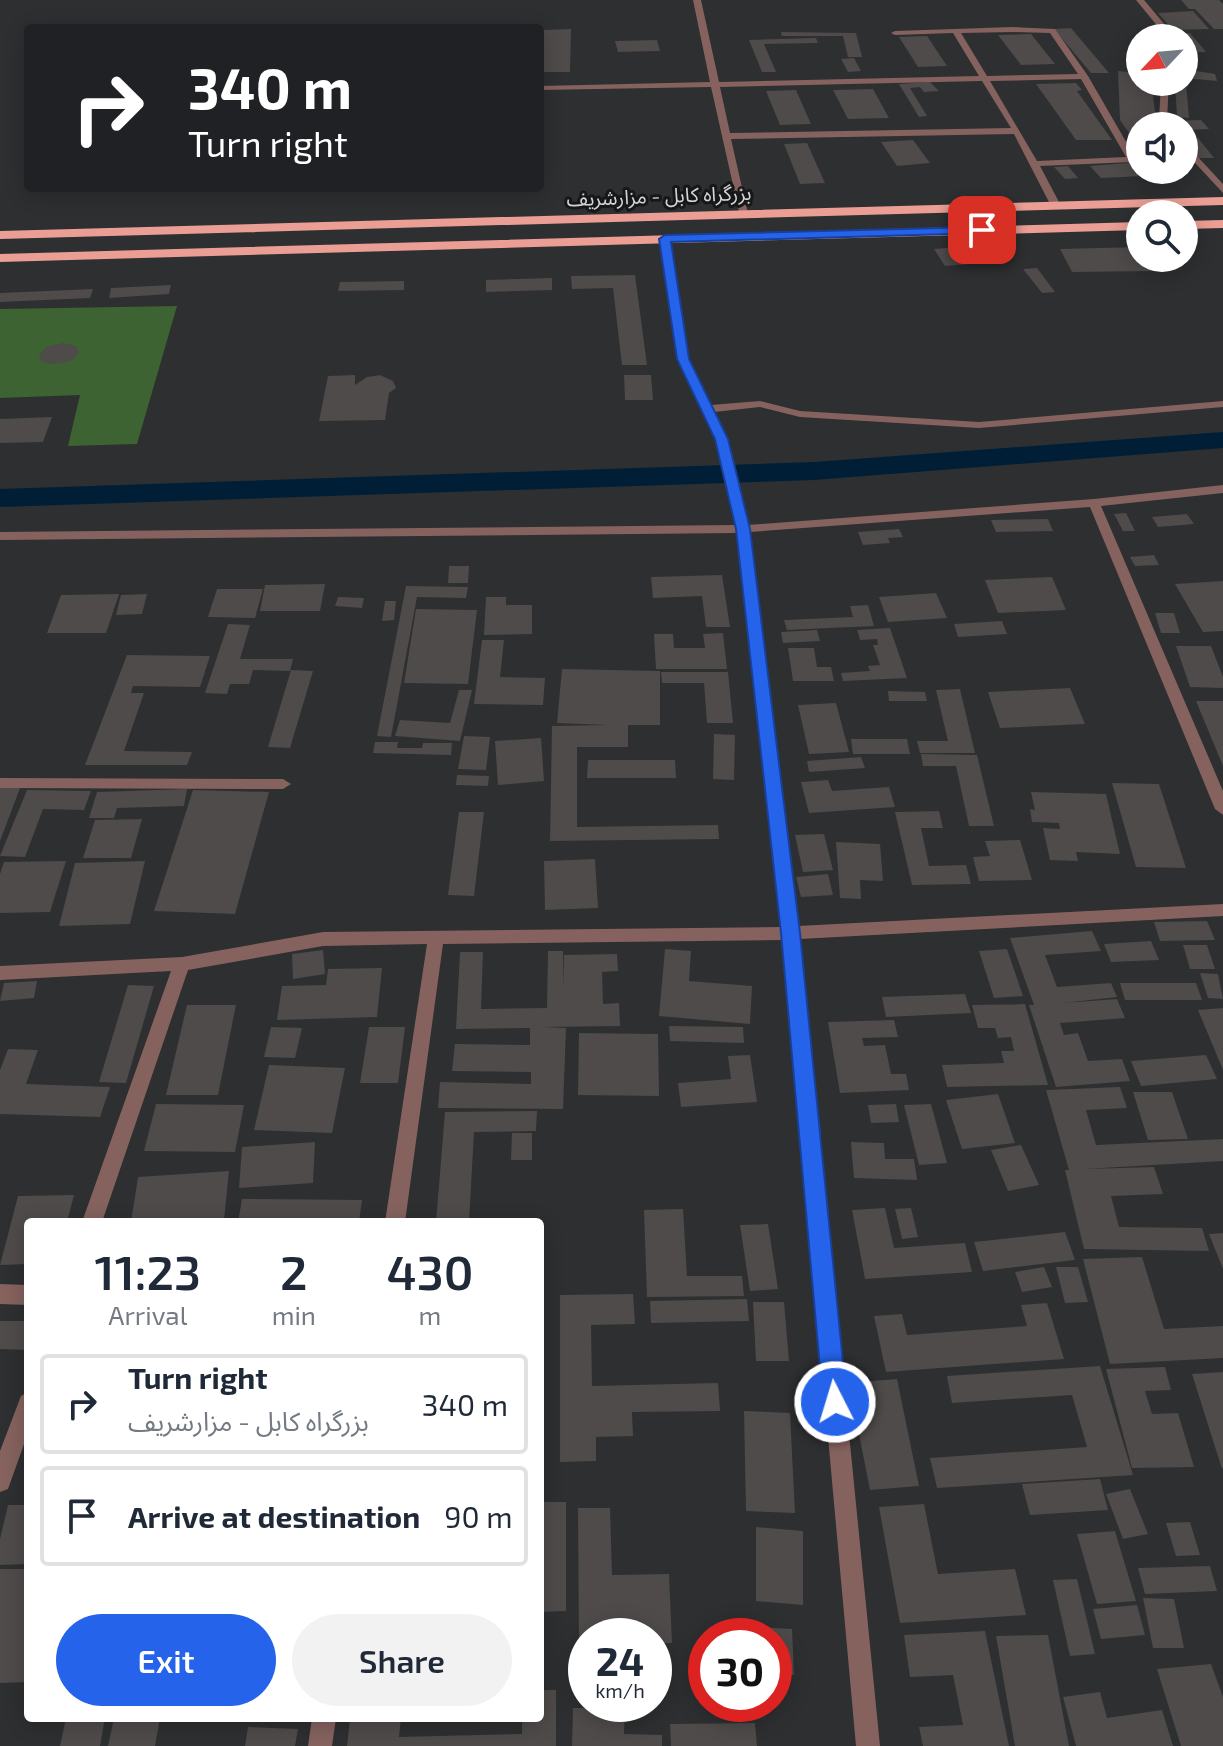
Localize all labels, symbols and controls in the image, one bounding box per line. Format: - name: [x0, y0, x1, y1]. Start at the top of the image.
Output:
- north arrow: [1126, 24, 1198, 96]
- map controls: [1126, 24, 1198, 272]
- text: 340 m: [188, 53, 352, 120]
- icon: right: [56, 56, 160, 160]
- button: sound: [1126, 112, 1198, 184]
- text: Turn right: [188, 121, 348, 164]
- street label: بزرگراه کابل - مزارشریف: [566, 180, 752, 211]
- pin: [948, 196, 1016, 264]
- button: search: [1126, 200, 1198, 272]
- icon: arrive: [960, 208, 1004, 252]
- text: 11:23: [95, 1242, 201, 1300]
- text: 2: [280, 1242, 308, 1300]
- text: 430: [387, 1242, 473, 1300]
- text: Arrival: [108, 1299, 187, 1330]
- text: min: [272, 1299, 316, 1330]
- text: m: [419, 1299, 441, 1330]
- text: Turn right: [128, 1359, 268, 1395]
- position arrow: [793, 1360, 877, 1444]
- icon: right: [60, 1382, 104, 1426]
- text: 340 m: [422, 1386, 508, 1422]
- text: بزرگراه کابل - مزارشریف: [128, 1405, 369, 1436]
- icon: arrive: [60, 1494, 104, 1538]
- text: Arrive at destination: [128, 1498, 420, 1534]
- text: 90 m: [444, 1498, 513, 1534]
- button: Exit: [56, 1614, 276, 1706]
- button: Share: [292, 1614, 512, 1706]
- speed limit sign: 30: [688, 1618, 792, 1722]
- text: 24: [596, 1636, 644, 1684]
- text: km/h: [595, 1678, 645, 1702]

